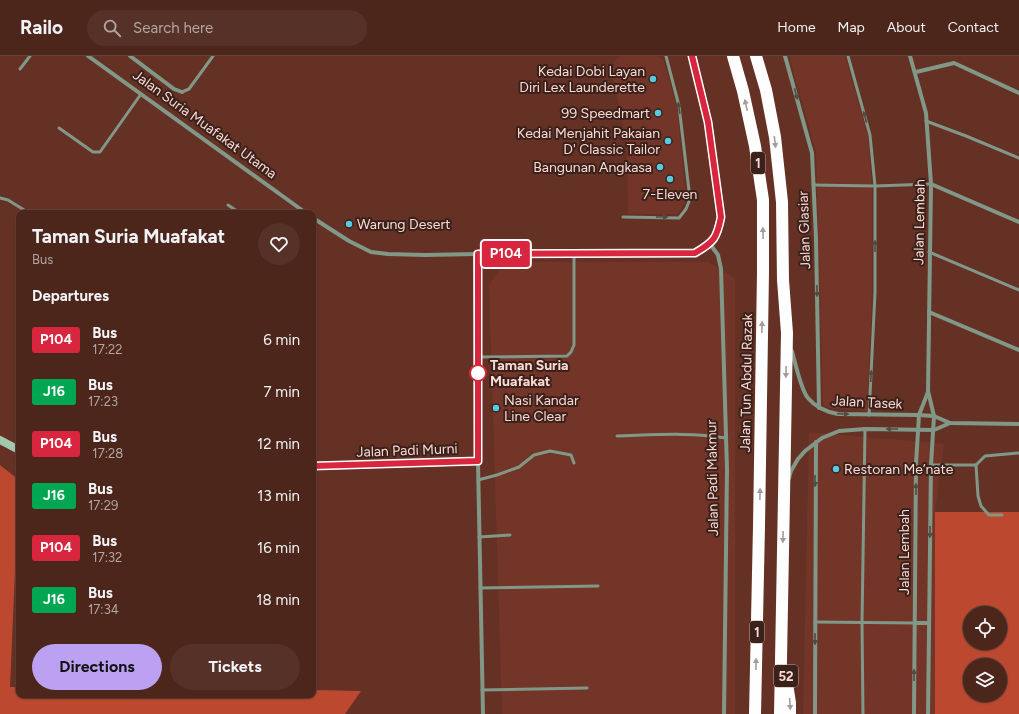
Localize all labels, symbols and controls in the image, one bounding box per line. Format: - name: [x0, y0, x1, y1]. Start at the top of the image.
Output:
- search box: [87, 10, 367, 46]
- text: Railo: [20, 16, 63, 39]
- icon: search: [101, 17, 123, 39]
- text: Search here: [133, 19, 213, 37]
- text: Home: [777, 19, 816, 36]
- text: Map: [838, 19, 865, 36]
- text: About: [887, 19, 926, 36]
- text: Contact: [948, 19, 999, 36]
- place label: Kedai Dobi Layan Diri Lex Launderette: [519, 63, 645, 96]
- street label: Jalan Suria Muafakat Utama: [129, 66, 280, 182]
- marker: Kedai Dobi Layan Diri Lex Launderette: [648, 74, 658, 84]
- one-way arrow: [793, 87, 799, 100]
- one-way arrow: [742, 98, 748, 111]
- one-way arrow: [676, 102, 682, 114]
- place label: 99 Speedmart: [561, 105, 650, 122]
- marker: 99 Speedmart: [653, 108, 663, 118]
- one-way arrow: [862, 111, 868, 123]
- place label: Kedai Menjahit Pakaian D' Classic Tailor: [517, 125, 660, 158]
- marker: Kedai Menjahit Pakaian D' Classic Tailor: [663, 136, 673, 146]
- one-way arrow: [772, 136, 779, 148]
- road number: 1: [751, 152, 765, 174]
- place label: Bangunan Angkasa: [533, 159, 652, 176]
- marker: Bangunan Angkasa: [655, 162, 665, 172]
- marker: 7-Eleven: [665, 174, 675, 184]
- street label: Jalan Lembah: [910, 179, 929, 265]
- place label: 7-Eleven: [643, 186, 698, 203]
- street label: Jalan Glasiar: [795, 190, 814, 269]
- one-way arrow: [656, 214, 669, 220]
- place label: Warung Desert: [357, 216, 451, 233]
- marker: Warung Desert: [344, 219, 354, 229]
- button: heart: [258, 223, 300, 265]
- text: Taman Suria Muafakat: [32, 225, 225, 248]
- one-way arrow: [760, 226, 766, 239]
- one-way arrow: [872, 239, 878, 252]
- line badge: P104: [478, 241, 534, 267]
- text: P104: [490, 245, 522, 262]
- text: Bus: [32, 252, 53, 267]
- one-way arrow: [813, 285, 820, 297]
- text: Departures: [32, 287, 109, 305]
- street label: Jalan Tun Abdul Razak: [737, 313, 756, 453]
- one-way arrow: [759, 320, 765, 333]
- text: Bus: [92, 324, 117, 342]
- text: P104: [40, 331, 72, 348]
- text: 6 min: [263, 331, 300, 349]
- text: 17:22: [92, 342, 122, 357]
- place label: Taman Suria Muafakat: [490, 357, 569, 390]
- marker: Taman Suria Muafakat: [469, 364, 487, 382]
- one-way arrow: [783, 366, 789, 379]
- one-way arrow: [868, 369, 874, 382]
- text: Bus: [88, 376, 113, 394]
- text: J16: [43, 383, 65, 400]
- text: 7 min: [264, 383, 300, 401]
- place label: Nasi Kandar Line Clear: [504, 392, 579, 425]
- street label: Jalan Tasek: [831, 392, 903, 413]
- text: 17:23: [88, 394, 118, 409]
- marker: Nasi Kandar Line Clear: [491, 403, 501, 413]
- one-way arrow: [837, 411, 850, 417]
- street label: Jalan Padi Makmur: [703, 420, 722, 536]
- one-way arrow: [885, 426, 898, 432]
- text: Bus: [92, 428, 117, 446]
- text: P104: [40, 435, 72, 452]
- text: 12 min: [257, 435, 300, 453]
- street label: Jalan Padi Murni: [356, 440, 458, 461]
- text: 17:28: [92, 446, 123, 461]
- place label: Restoran Me’nate: [844, 461, 954, 478]
- marker: Restoran Me’nate: [831, 464, 841, 474]
- one-way arrow: [812, 475, 818, 488]
- text: Bus: [88, 480, 113, 498]
- one-way arrow: [913, 482, 919, 495]
- text: J16: [43, 487, 65, 504]
- text: 13 min: [257, 487, 300, 505]
- one-way arrow: [757, 487, 763, 500]
- text: 17:29: [88, 498, 118, 513]
- street label: Jalan Lembah: [896, 509, 913, 595]
- one-way arrow: [927, 526, 933, 539]
- one-way arrow: [780, 531, 786, 544]
- text: Bus: [92, 532, 117, 550]
- text: P104: [40, 539, 72, 556]
- text: 16 min: [257, 539, 300, 557]
- text: 17:32: [92, 550, 122, 565]
- text: Bus: [88, 584, 113, 602]
- text: J16: [43, 591, 65, 608]
- text: 18 min: [256, 591, 300, 609]
- text: 17:34: [88, 602, 119, 617]
- map controls: [963, 606, 1007, 702]
- button: locate: [963, 606, 1007, 650]
- road number: 1: [750, 621, 764, 643]
- one-way arrow: [812, 633, 818, 646]
- button: Directions: [32, 644, 162, 690]
- button: Tickets: [170, 644, 300, 690]
- one-way arrow: [753, 657, 759, 670]
- button: layers: [963, 658, 1007, 702]
- road number: 52: [774, 665, 798, 687]
- one-way arrow: [911, 668, 917, 681]
- one-way arrow: [786, 698, 793, 710]

